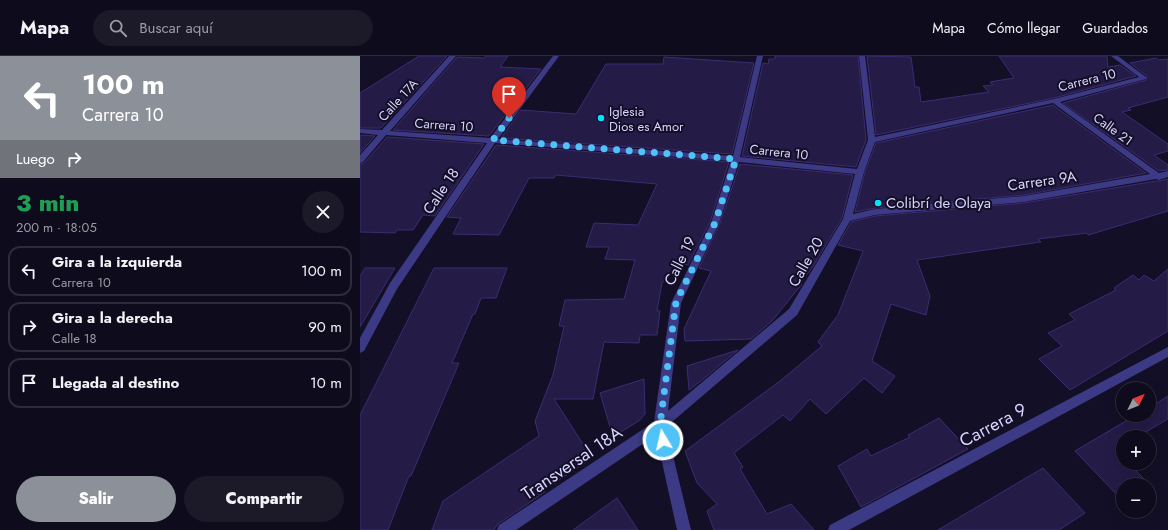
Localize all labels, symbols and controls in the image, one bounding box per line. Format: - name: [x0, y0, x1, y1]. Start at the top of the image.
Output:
- search box: [93, 10, 373, 46]
- text: Mapa: [20, 14, 69, 41]
- icon: search: [107, 17, 129, 39]
- text: Buscar aquí: [139, 17, 213, 39]
- text: Mapa: [932, 18, 965, 38]
- text: Cómo llegar: [987, 18, 1060, 38]
- text: Guardados: [1082, 18, 1148, 38]
- text: 100 m: [82, 64, 165, 105]
- street label: Carrera 10: [1056, 64, 1118, 96]
- icon: left: [16, 72, 68, 124]
- street label: Calle 17A: [374, 74, 423, 126]
- pin: [492, 77, 526, 118]
- icon: arrive: [498, 83, 520, 105]
- text: Carrera 10: [82, 102, 163, 128]
- place label: Iglesia Dios es Amor: [609, 102, 684, 136]
- street label: Calle 21: [1089, 108, 1137, 150]
- street label: Carrera 10: [414, 113, 474, 137]
- marker: Iglesia Dios es Amor: [596, 113, 606, 123]
- street label: Carrera 10: [749, 139, 809, 165]
- text: Luego: [16, 148, 55, 170]
- icon: right: [63, 148, 85, 170]
- street label: Calle 18: [417, 163, 465, 219]
- street label: Carrera 9A: [1006, 165, 1078, 197]
- text: 3 min: [16, 185, 80, 220]
- button: close: [302, 191, 344, 233]
- place label: Colibrí de Olaya: [886, 192, 991, 214]
- marker: Colibrí de Olaya: [873, 198, 883, 208]
- text: 200 m · 18:05: [16, 218, 97, 237]
- street label: Calle 19: [659, 233, 701, 289]
- street label: Calle 20: [783, 233, 829, 291]
- text: Gira a la izquierda: [52, 251, 182, 273]
- icon: left: [18, 260, 40, 282]
- text: 100 m: [301, 260, 342, 282]
- text: Carrera 10: [52, 273, 111, 292]
- text: Gira a la derecha: [52, 307, 173, 329]
- icon: right: [18, 316, 40, 338]
- text: 90 m: [308, 316, 342, 338]
- text: Calle 18: [52, 329, 97, 348]
- icon: arrive: [18, 372, 40, 394]
- text: Llegada al destino: [52, 372, 179, 394]
- text: 10 m: [310, 372, 342, 394]
- north arrow: [1116, 382, 1156, 422]
- map controls: [1116, 382, 1156, 518]
- street label: Carrera 9: [955, 396, 1031, 454]
- position arrow: [642, 419, 684, 461]
- street label: Transversal 18A: [516, 420, 628, 506]
- button: +: [1116, 430, 1156, 470]
- button: Salir: [16, 476, 176, 522]
- button: Compartir: [184, 476, 344, 522]
- button: −: [1116, 478, 1156, 518]

